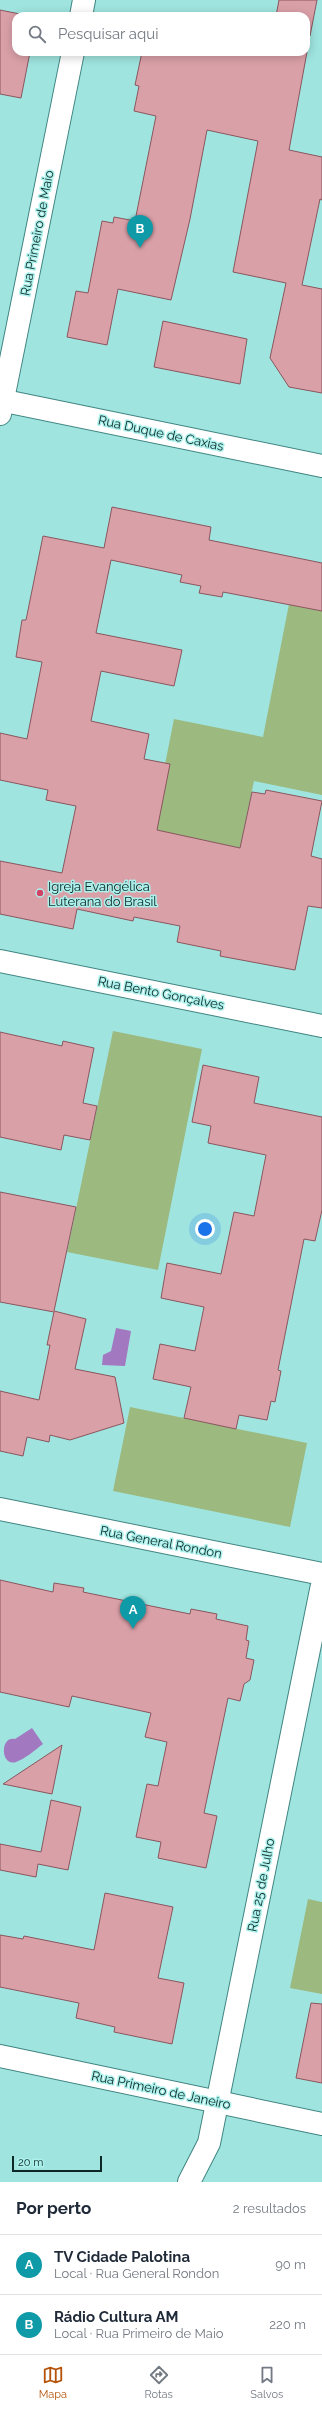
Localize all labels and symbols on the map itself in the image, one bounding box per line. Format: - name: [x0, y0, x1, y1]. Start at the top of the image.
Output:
- street label: Rua Primeiro de Maio: [17, 169, 57, 297]
- pin: B: [127, 215, 153, 248]
- street label: Rua Duque de Caxias: [97, 412, 225, 454]
- place label: Igreja Evangélica Luterana do Brasil: [48, 879, 157, 909]
- marker: Igreja Evangélica Luterana do Brasil: [35, 888, 45, 898]
- street label: Rua Bento Gonçalves: [97, 973, 225, 1013]
- your location: [195, 1219, 215, 1239]
- street label: Rua General Rondon: [99, 1523, 223, 1561]
- pin: A: [120, 1596, 146, 1629]
- street label: Rua 25 de Julho: [245, 1837, 277, 1933]
- street label: Rua Primeiro de Janeiro: [90, 2068, 232, 2112]
- scale bar: [12, 2154, 102, 2173]

